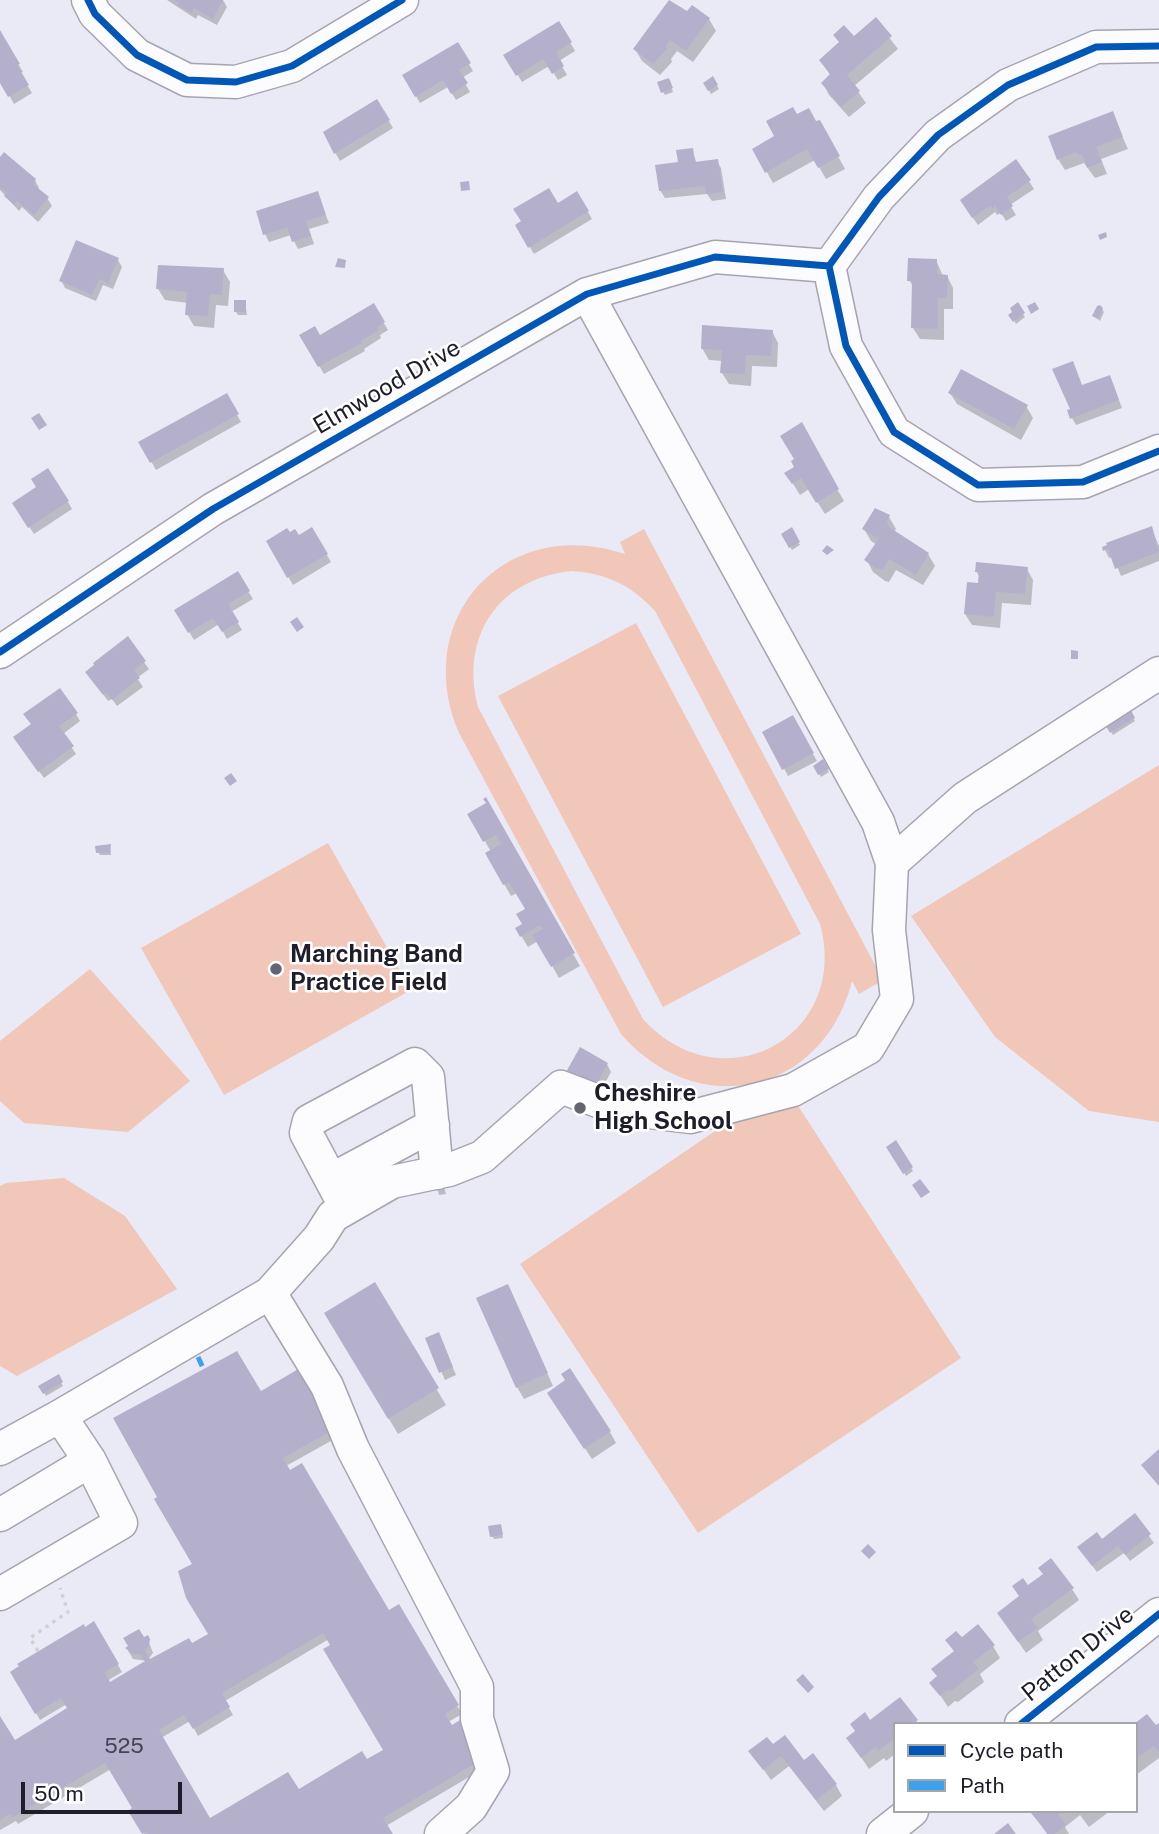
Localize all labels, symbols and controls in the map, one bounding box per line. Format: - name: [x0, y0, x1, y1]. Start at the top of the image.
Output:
- street label: Elmwood Drive: [308, 333, 466, 441]
- place label: Marching Band Practice Field: [290, 941, 463, 997]
- marker: Marching Band Practice Field: [268, 961, 284, 977]
- place label: Cheshire High School: [594, 1080, 733, 1136]
- marker: Cheshire High School: [572, 1100, 588, 1116]
- street label: Patton Drive: [1016, 1600, 1140, 1708]
- legend: [893, 1722, 1138, 1813]
- house number: 525: [104, 1734, 144, 1760]
- text: Cycle path: [960, 1738, 1063, 1763]
- scale bar: [24, 1768, 186, 1812]
- text: Path: [960, 1773, 1005, 1798]
- text: 50 m: [34, 1781, 84, 1806]

